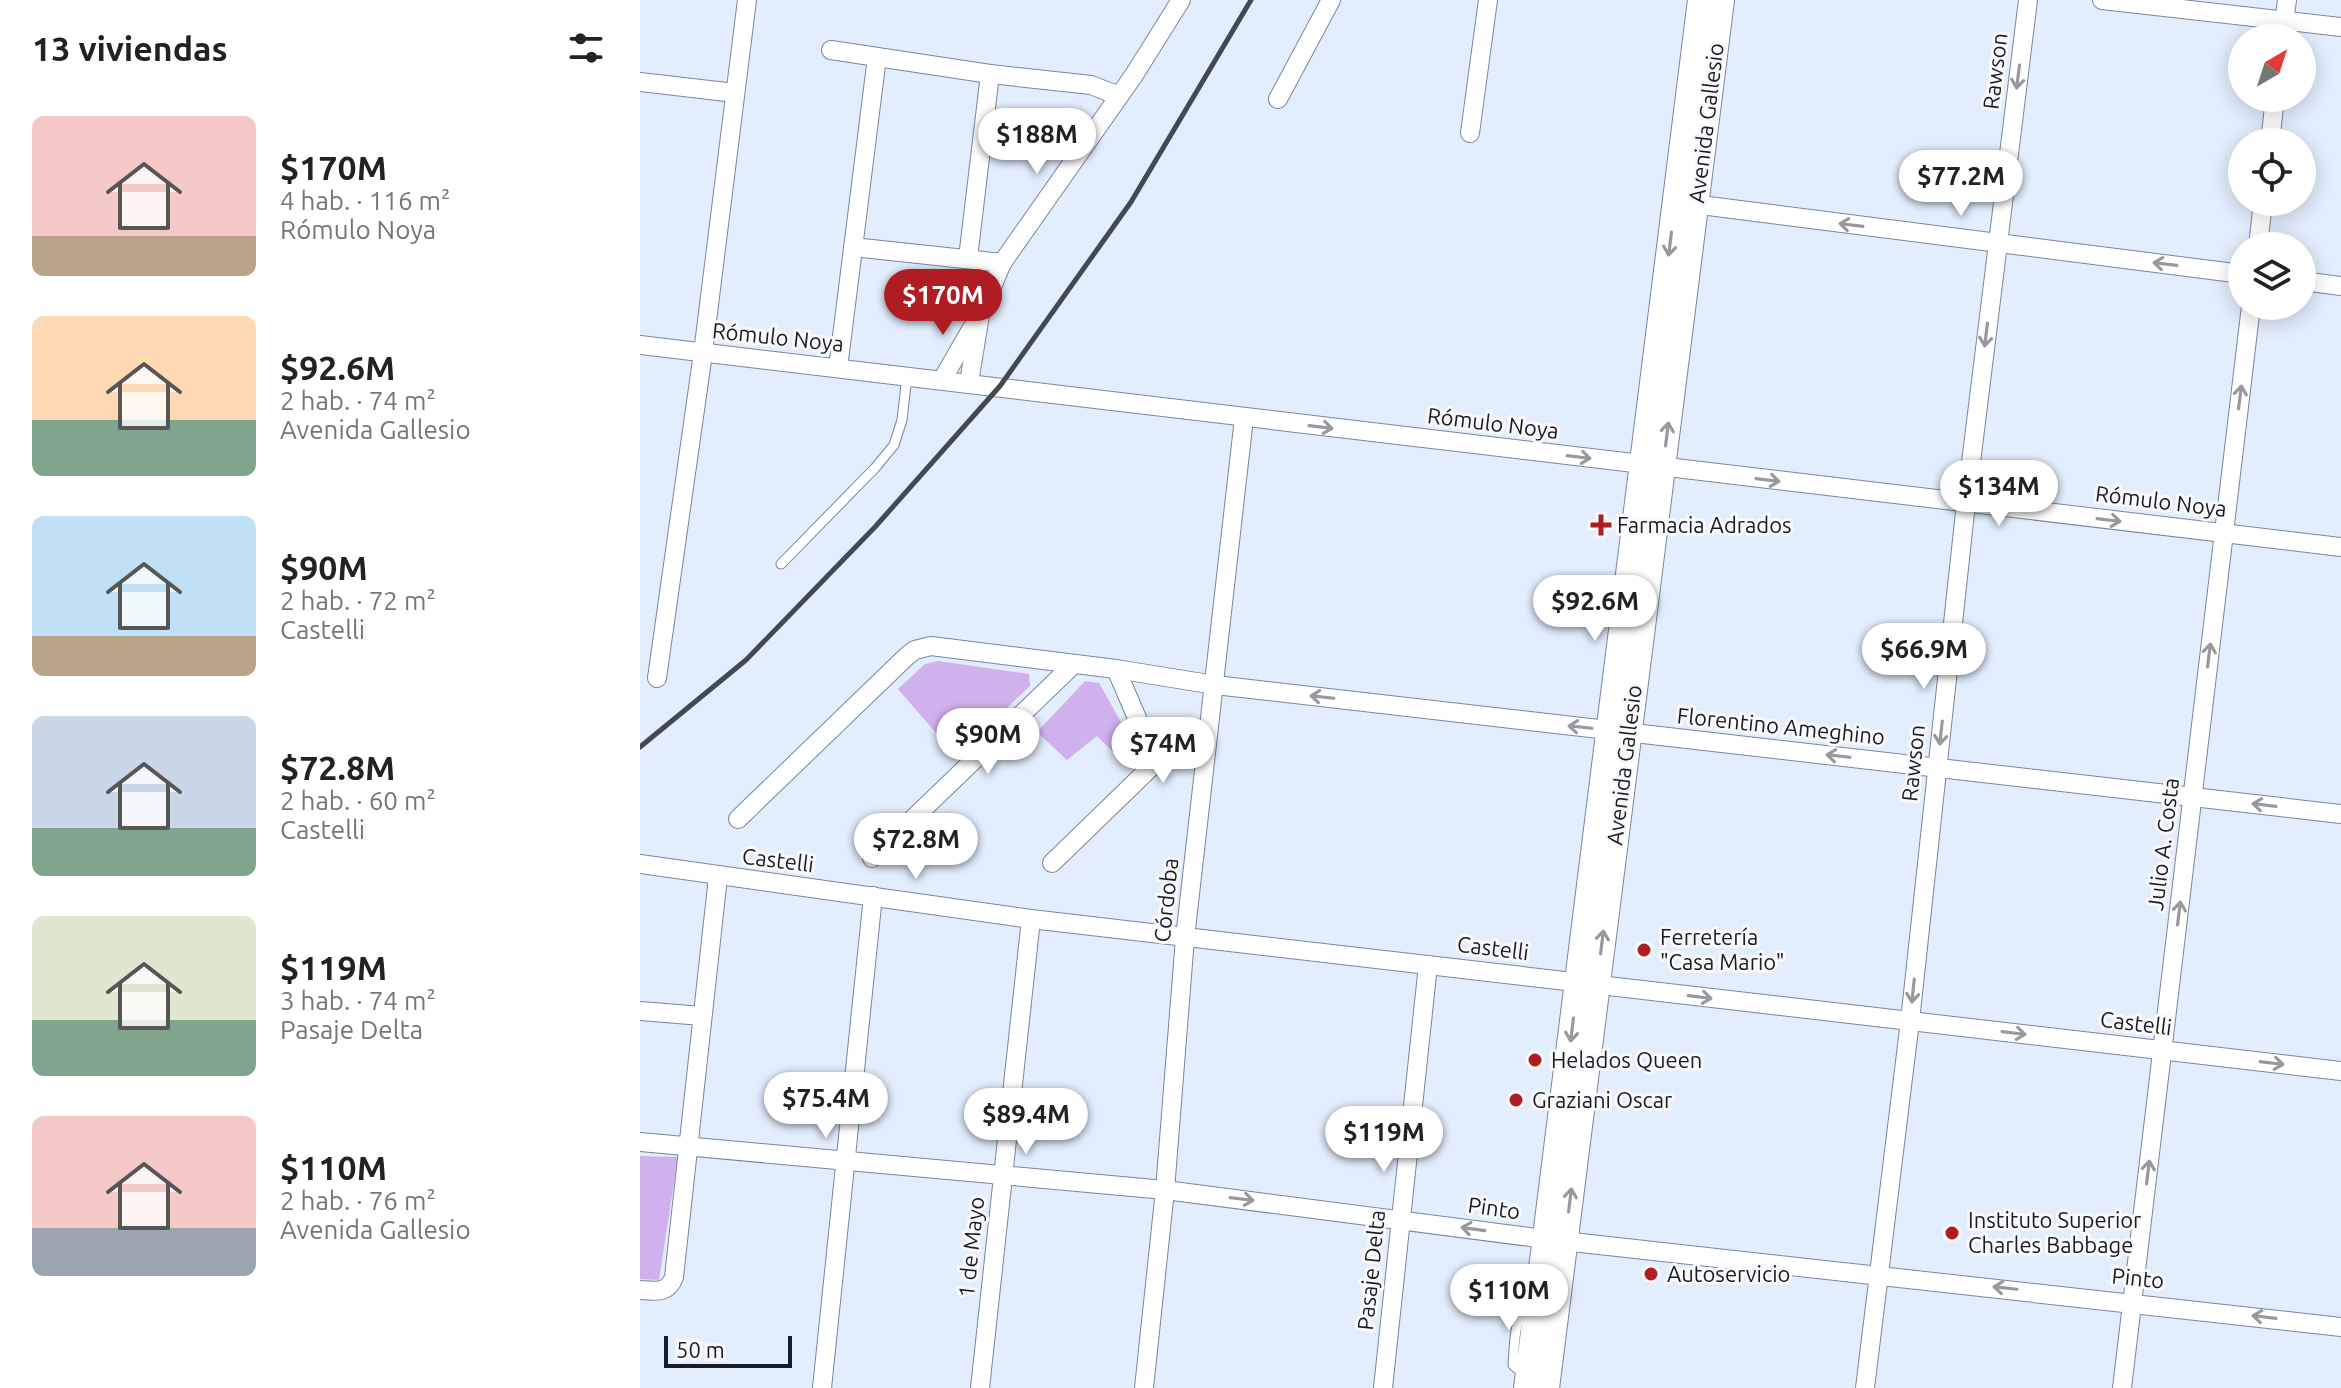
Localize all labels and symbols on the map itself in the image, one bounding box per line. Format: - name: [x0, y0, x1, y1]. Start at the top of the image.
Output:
- north arrow: [2228, 24, 2316, 112]
- street label: Rawson: [1977, 31, 2012, 111]
- street label: Avenida Gallesio: [1683, 41, 1728, 205]
- one-way arrow: [2010, 64, 2025, 90]
- pin: $188M: [981, 108, 1093, 176]
- pin: $77.2M: [1896, 150, 2026, 218]
- one-way arrow: [1838, 217, 1865, 232]
- one-way arrow: [1662, 231, 1677, 256]
- one-way arrow: [2152, 257, 2178, 272]
- pin: $170M: [887, 269, 999, 337]
- street label: Rómulo Noya: [711, 317, 845, 356]
- one-way arrow: [1978, 322, 1993, 348]
- one-way arrow: [2232, 384, 2247, 411]
- street label: Rómulo Noya: [1426, 402, 1560, 443]
- one-way arrow: [1308, 420, 1333, 435]
- one-way arrow: [1659, 421, 1674, 447]
- one-way arrow: [1565, 450, 1592, 465]
- pin: $134M: [1943, 460, 2055, 528]
- one-way arrow: [1754, 472, 1781, 487]
- street label: Rómulo Noya: [2094, 480, 2228, 521]
- place label: Farmacia Adrados: [1617, 512, 1792, 537]
- one-way arrow: [2095, 512, 2122, 527]
- marker: Farmacia Adrados: [1592, 516, 1610, 534]
- pin: $92.6M: [1530, 575, 1660, 643]
- pin: $66.9M: [1859, 623, 1989, 691]
- one-way arrow: [2202, 642, 2217, 669]
- street label: Avenida Gallesio: [1601, 683, 1646, 847]
- one-way arrow: [1309, 690, 1336, 705]
- street label: Florentino Ameghino: [1676, 702, 1886, 749]
- pin: $90M: [941, 708, 1035, 776]
- pin: $74M: [1116, 717, 1210, 785]
- one-way arrow: [1567, 719, 1594, 734]
- one-way arrow: [1933, 719, 1948, 746]
- street label: Rawson: [1896, 723, 1929, 803]
- one-way arrow: [1825, 749, 1852, 764]
- street label: Julio A. Costa: [2142, 776, 2183, 912]
- one-way arrow: [2251, 797, 2277, 812]
- pin: $72.8M: [851, 813, 981, 881]
- street label: Castelli: [741, 843, 815, 876]
- street label: Córdoba: [1149, 857, 1182, 943]
- one-way arrow: [2171, 900, 2186, 927]
- place label: Ferretería "Casa Mario": [1660, 924, 1785, 974]
- one-way arrow: [1595, 929, 1610, 955]
- street label: Castelli: [1456, 931, 1530, 964]
- marker: Ferretería "Casa Mario": [1635, 941, 1653, 959]
- one-way arrow: [1905, 977, 1920, 1004]
- one-way arrow: [1686, 989, 1713, 1004]
- street label: Castelli: [2099, 1006, 2173, 1039]
- one-way arrow: [1564, 1016, 1579, 1043]
- one-way arrow: [2000, 1025, 2027, 1040]
- place label: Helados Queen: [1551, 1047, 1702, 1072]
- marker: Helados Queen: [1526, 1051, 1544, 1069]
- one-way arrow: [2258, 1055, 2285, 1070]
- pin: $75.4M: [761, 1072, 891, 1140]
- place label: Graziani Oscar: [1532, 1087, 1673, 1112]
- pin: $89.4M: [961, 1088, 1091, 1156]
- marker: Graziani Oscar: [1507, 1091, 1525, 1109]
- pin: $119M: [1328, 1106, 1440, 1174]
- one-way arrow: [2141, 1159, 2156, 1185]
- one-way arrow: [1562, 1187, 1577, 1213]
- street label: Pinto: [1466, 1191, 1522, 1224]
- one-way arrow: [1228, 1192, 1255, 1207]
- street label: 1 de Mayo: [953, 1195, 988, 1299]
- place label: Instituto Superior Charles Babbage: [1968, 1207, 2142, 1257]
- street label: Pasaje Delta: [1352, 1208, 1389, 1331]
- one-way arrow: [1461, 1221, 1486, 1236]
- marker: Instituto Superior Charles Babbage: [1943, 1224, 1961, 1242]
- place label: Autoservicio: [1667, 1261, 1790, 1286]
- street label: Pinto: [2111, 1262, 2165, 1293]
- pin: $110M: [1453, 1264, 1565, 1332]
- marker: Autoservicio: [1642, 1265, 1660, 1283]
- one-way arrow: [1992, 1281, 2019, 1296]
- one-way arrow: [2251, 1310, 2277, 1325]
- scale bar: [664, 1332, 792, 1368]

